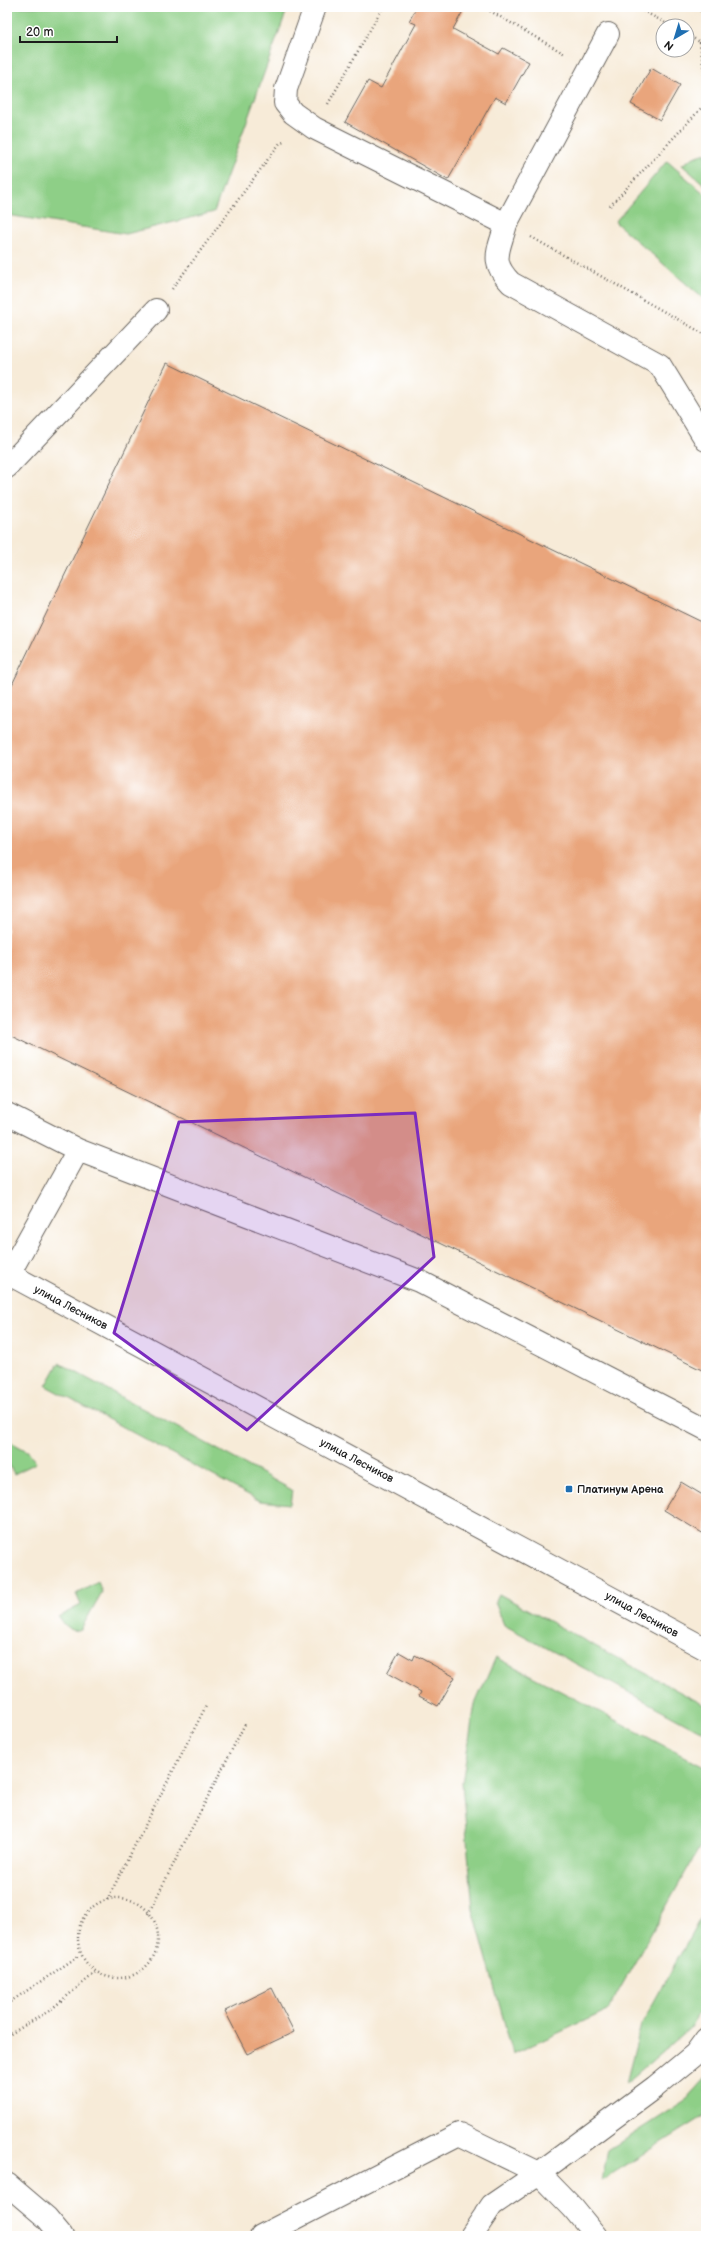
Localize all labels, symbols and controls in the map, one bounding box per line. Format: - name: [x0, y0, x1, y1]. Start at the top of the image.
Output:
- scale bar: [20, 18, 117, 44]
- north arrow: [655, 18, 695, 58]
- text: 20 m: [26, 25, 53, 40]
- text: N: [662, 38, 676, 53]
- street label: улица Лесников: [32, 1283, 110, 1332]
- street label: улица Лесников: [318, 1436, 396, 1485]
- place label: Платинум Арена: [577, 1483, 664, 1496]
- marker: Платинум Арена: [564, 1484, 574, 1494]
- street label: улица Лесников: [603, 1589, 681, 1640]

